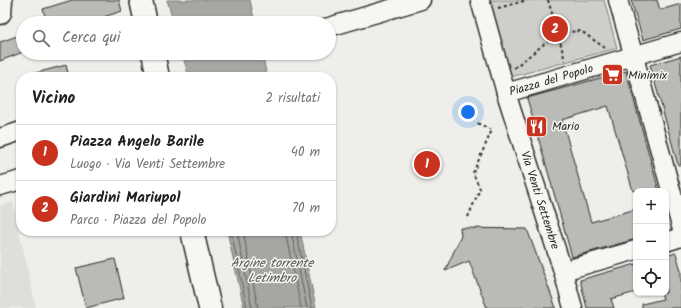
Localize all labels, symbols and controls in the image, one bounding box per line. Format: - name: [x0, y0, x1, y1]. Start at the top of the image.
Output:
- pin: 2: [542, 14, 568, 44]
- search box: [16, 16, 336, 60]
- text: Cerca qui: [62, 26, 120, 50]
- icon: search: [30, 27, 52, 49]
- street label: Piazza del Popolo: [507, 59, 596, 102]
- supermarket icon: Minimix: [600, 62, 626, 88]
- place label: Minimix: [628, 66, 668, 85]
- text: Vicino: [32, 85, 75, 112]
- text: 2 risultati: [266, 88, 320, 109]
- your location: [458, 102, 478, 122]
- restaurant icon: Mario: [524, 113, 550, 139]
- place label: Mario: [552, 117, 579, 136]
- text: Piazza Angelo Barile: [70, 130, 204, 154]
- text: 1: [43, 142, 47, 163]
- text: 40 m: [291, 142, 320, 163]
- pin: 1: [414, 149, 440, 179]
- street label: Via Venti Settembre: [515, 149, 565, 252]
- text: Luogo · Via Venti Settembre: [70, 154, 225, 175]
- text: Giardini Mariupol: [70, 186, 180, 210]
- map controls: [633, 188, 669, 296]
- button: +: [633, 188, 669, 224]
- text: 2: [41, 198, 49, 219]
- text: 70 m: [292, 198, 320, 219]
- text: Parco · Piazza del Popolo: [70, 210, 207, 231]
- button: −: [633, 224, 669, 260]
- water label: Argine torrente Letimbro: [231, 253, 314, 289]
- button: locate: [633, 260, 669, 296]

